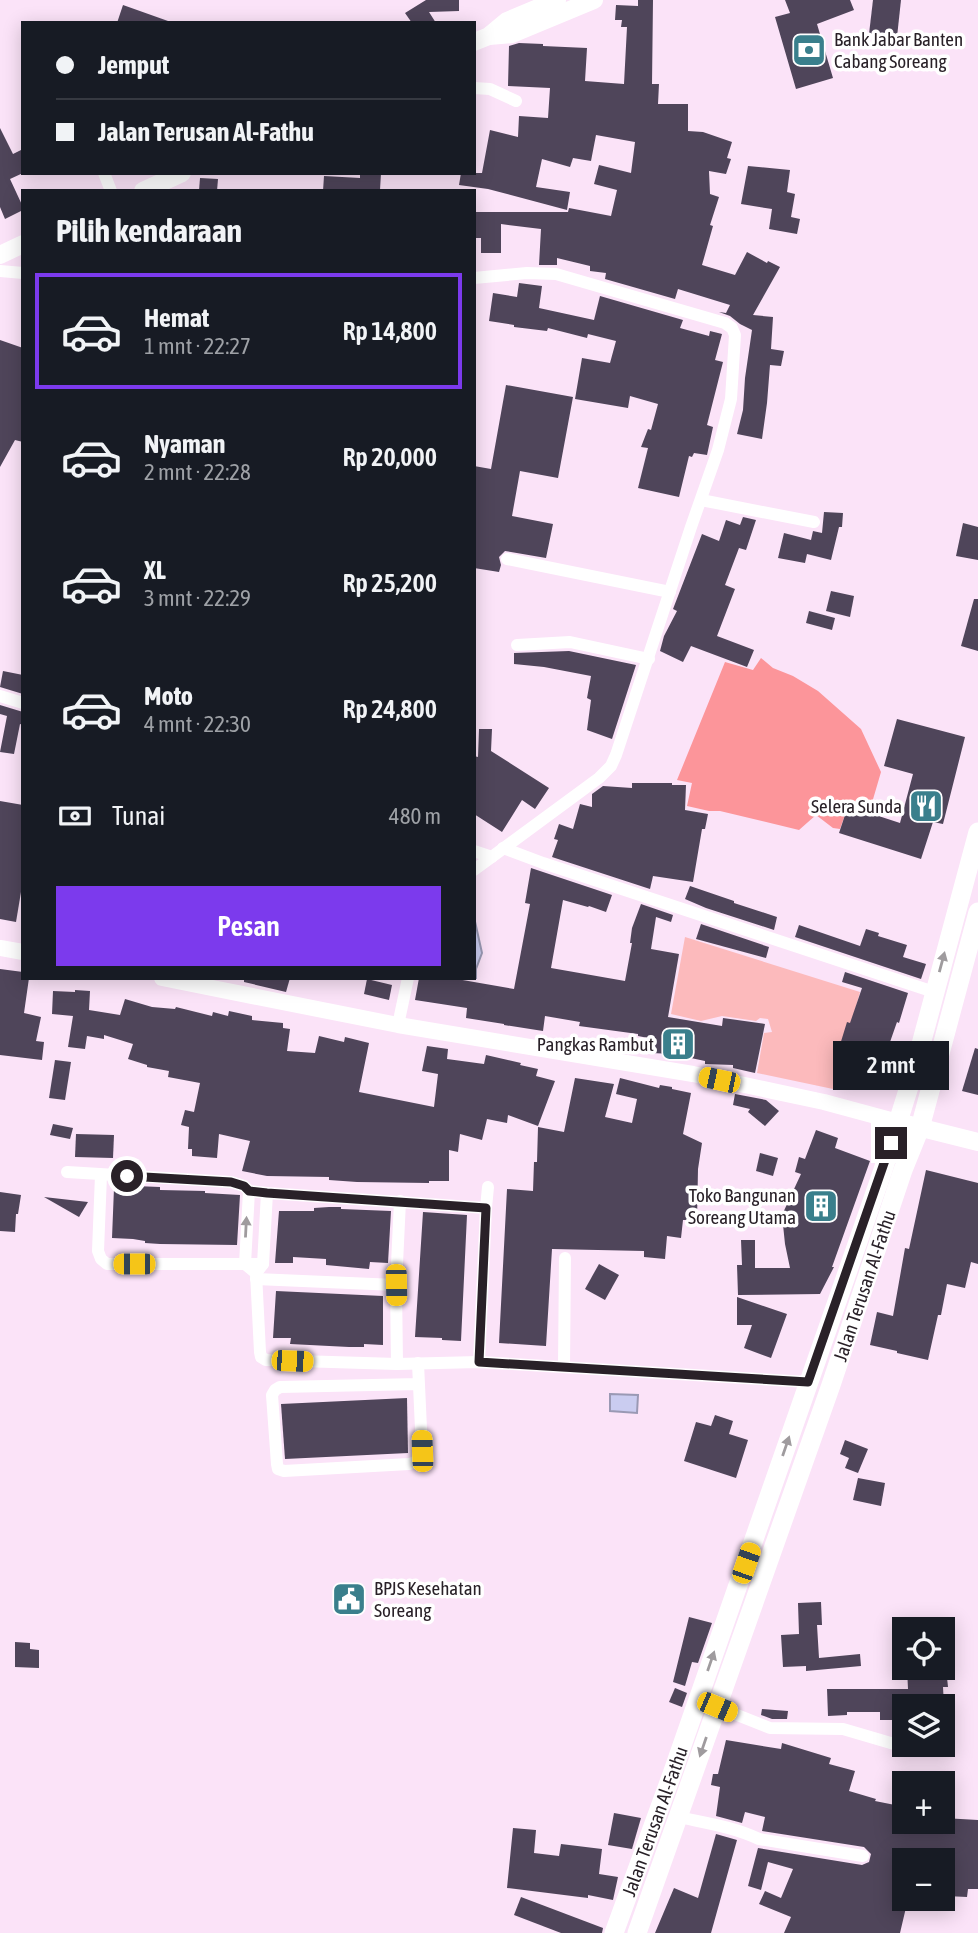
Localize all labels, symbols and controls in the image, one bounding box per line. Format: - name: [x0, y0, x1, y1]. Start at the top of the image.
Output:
- place label: Bank Jabar Banten Cabang Soreang: [834, 28, 963, 72]
- bank icon: Bank Jabar Banten Cabang Soreang: [790, 31, 828, 69]
- text: Jemput: [98, 50, 169, 80]
- text: Jalan Terusan Al-Fathu: [98, 117, 314, 147]
- text: Pilih kendaraan: [56, 212, 242, 249]
- icon: car: [60, 300, 123, 363]
- text: Hemat: [144, 303, 209, 333]
- text: Rp 14,800: [342, 316, 437, 346]
- text: 1 mnt · 22:27: [144, 333, 251, 359]
- icon: car: [60, 426, 123, 489]
- text: Nyaman: [144, 429, 225, 459]
- text: Rp 20,000: [342, 442, 437, 472]
- text: 2 mnt · 22:28: [144, 459, 251, 485]
- icon: car: [60, 552, 123, 615]
- text: XL: [144, 555, 166, 585]
- text: Rp 25,200: [342, 568, 437, 598]
- text: 3 mnt · 22:29: [144, 585, 251, 611]
- icon: car: [60, 678, 123, 741]
- text: Moto: [144, 681, 193, 711]
- text: Rp 24,800: [342, 694, 437, 724]
- text: 4 mnt · 22:30: [144, 711, 251, 737]
- restaurant icon: Selera Sunda: [907, 787, 945, 825]
- place label: Selera Sunda: [811, 795, 902, 817]
- icon: cash: [56, 797, 94, 835]
- text: Tunai: [112, 801, 165, 831]
- text: 480 m: [389, 803, 441, 829]
- button: Pesan: [56, 886, 441, 966]
- one-way arrow: [938, 951, 948, 972]
- building icon: Pangkas Rambut: [659, 1025, 697, 1063]
- place label: Pangkas Rambut: [537, 1033, 654, 1055]
- callout: 2 mnt: [833, 1042, 949, 1090]
- text: 2 mnt: [867, 1052, 915, 1078]
- car: [697, 1065, 742, 1095]
- route end: [875, 1127, 907, 1159]
- route start: [111, 1160, 143, 1192]
- place label: Toko Bangunan Soreang Utama: [688, 1184, 796, 1228]
- building icon: Toko Bangunan Soreang Utama: [802, 1187, 840, 1225]
- street label: Jalan Terusan Al-Fathu: [829, 1207, 900, 1364]
- one-way arrow: [241, 1216, 252, 1238]
- car: [114, 1254, 156, 1275]
- car: [386, 1264, 407, 1306]
- car: [271, 1350, 314, 1372]
- car: [411, 1430, 434, 1472]
- one-way arrow: [781, 1436, 792, 1457]
- car: [730, 1540, 763, 1586]
- place label: BPJS Kesehatan Soreang: [374, 1577, 482, 1621]
- public building icon: BPJS Kesehatan Soreang: [330, 1580, 368, 1618]
- map controls: [892, 1617, 955, 1911]
- button: locate: [892, 1617, 955, 1680]
- one-way arrow: [706, 1651, 717, 1672]
- car: [694, 1689, 741, 1725]
- button: layers: [892, 1694, 955, 1757]
- one-way arrow: [697, 1737, 708, 1758]
- street label: Jalan Terusan Al-Fathu: [617, 1743, 692, 1899]
- button: +: [892, 1771, 955, 1834]
- button: −: [892, 1848, 955, 1911]

